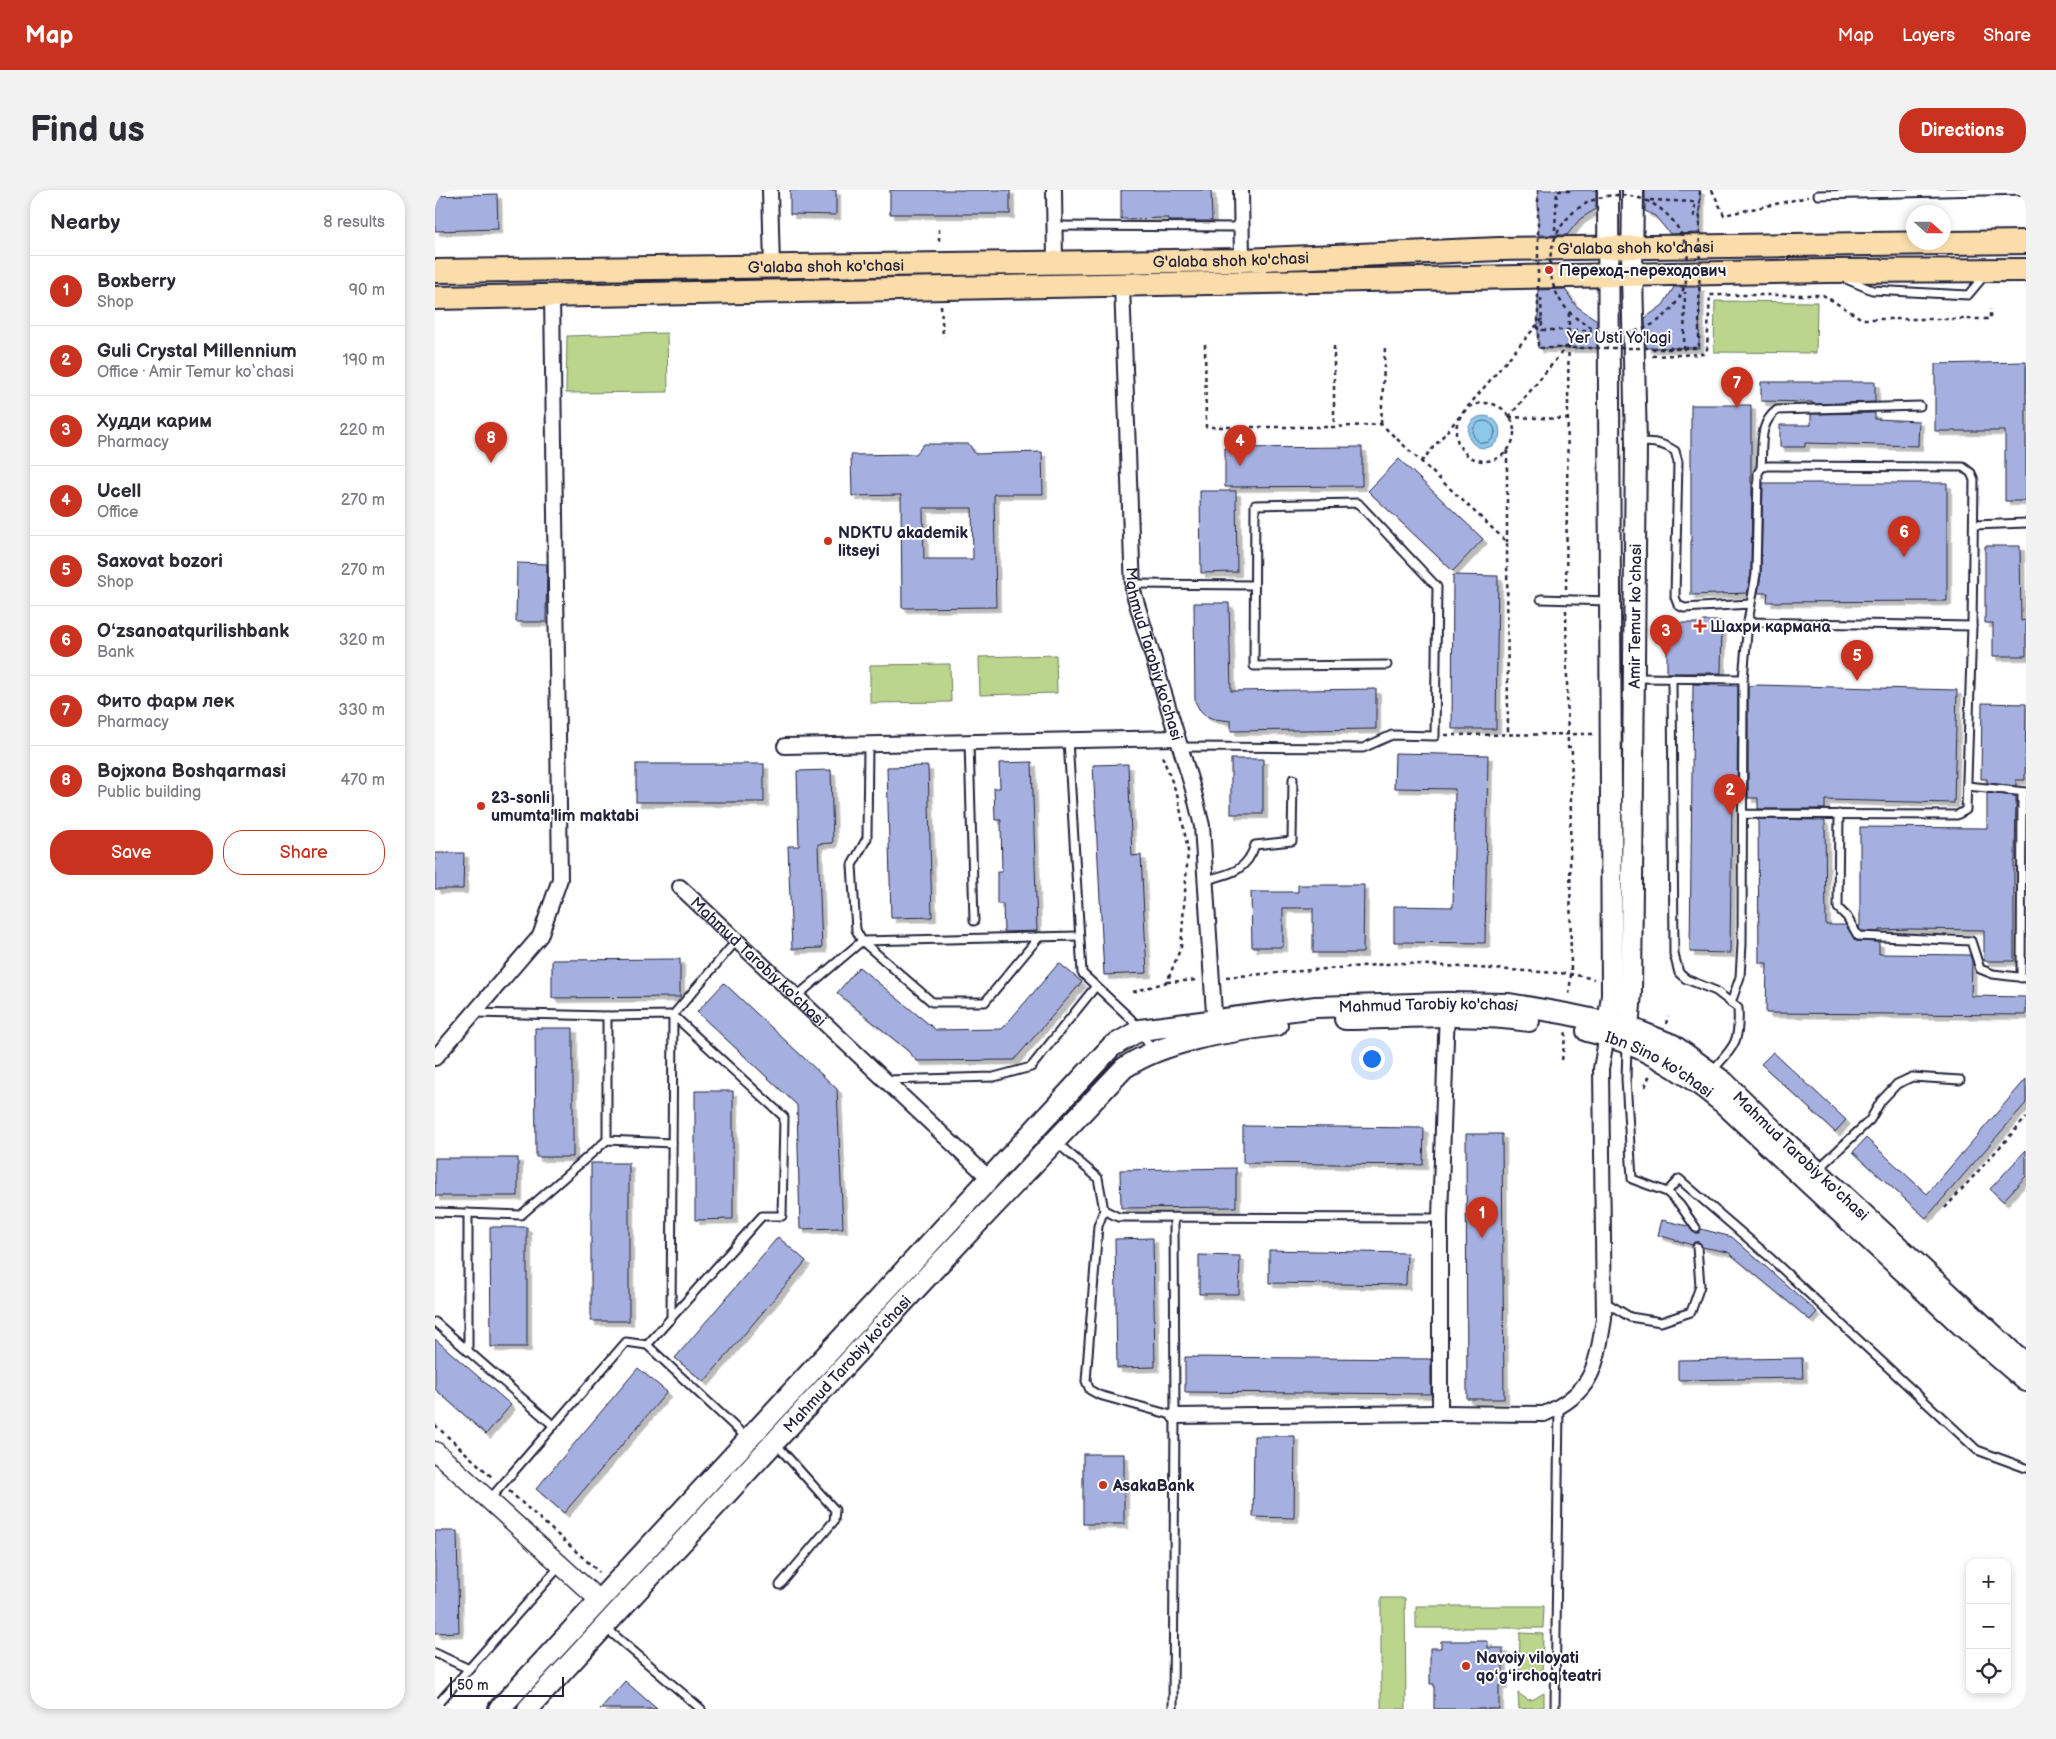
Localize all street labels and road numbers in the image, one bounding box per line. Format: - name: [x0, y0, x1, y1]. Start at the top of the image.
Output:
- street label: G'alaba shoh ko'chasi: [1557, 238, 1714, 259]
- street label: G'alaba shoh ko'chasi: [1153, 249, 1310, 272]
- street label: G'alaba shoh ko'chasi: [748, 257, 904, 278]
- street label: Yer Usti Yo'lagi: [1566, 329, 1671, 348]
- street label: Amir Temur ko‘chasi: [1626, 544, 1646, 689]
- street label: Mahmud Tarobiy ko'chasi: [1121, 567, 1186, 743]
- street label: Mahmud Tarobiy ko'chasi: [686, 894, 829, 1031]
- street label: Mahmud Tarobiy ko'chasi: [1338, 995, 1519, 1017]
- street label: Ibn Sino ko'chasi: [1603, 1028, 1716, 1102]
- street label: Mahmud Tarobiy ko'chasi: [1728, 1088, 1872, 1225]
- street label: Mahmud Tarobiy ko'chasi: [780, 1292, 916, 1437]

